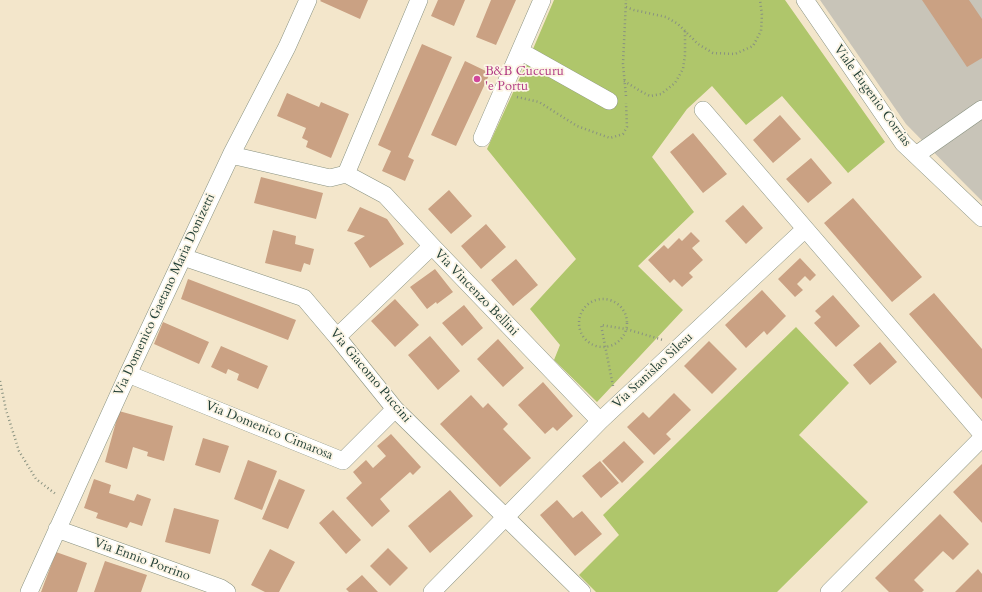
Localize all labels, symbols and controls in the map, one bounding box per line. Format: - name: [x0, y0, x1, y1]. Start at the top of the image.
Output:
- street label: Viale Eugenio Corrias: [830, 42, 914, 150]
- place label: B&B Cuccuru 'e Portu: [485, 64, 564, 95]
- marker: B&B Cuccuru 'e Portu: [472, 74, 482, 84]
- street label: Via Domenico Gaetano Maria Donizetti: [111, 191, 219, 399]
- street label: Via Vincenzo Bellini: [431, 246, 521, 340]
- street label: Via Giacomo Puccini: [326, 326, 414, 426]
- street label: Via Stanislao Silesu: [610, 330, 696, 412]
- street label: Via Domenico Cimarosa: [203, 398, 335, 464]
- street label: Via Ennio Porrino: [92, 535, 192, 585]

